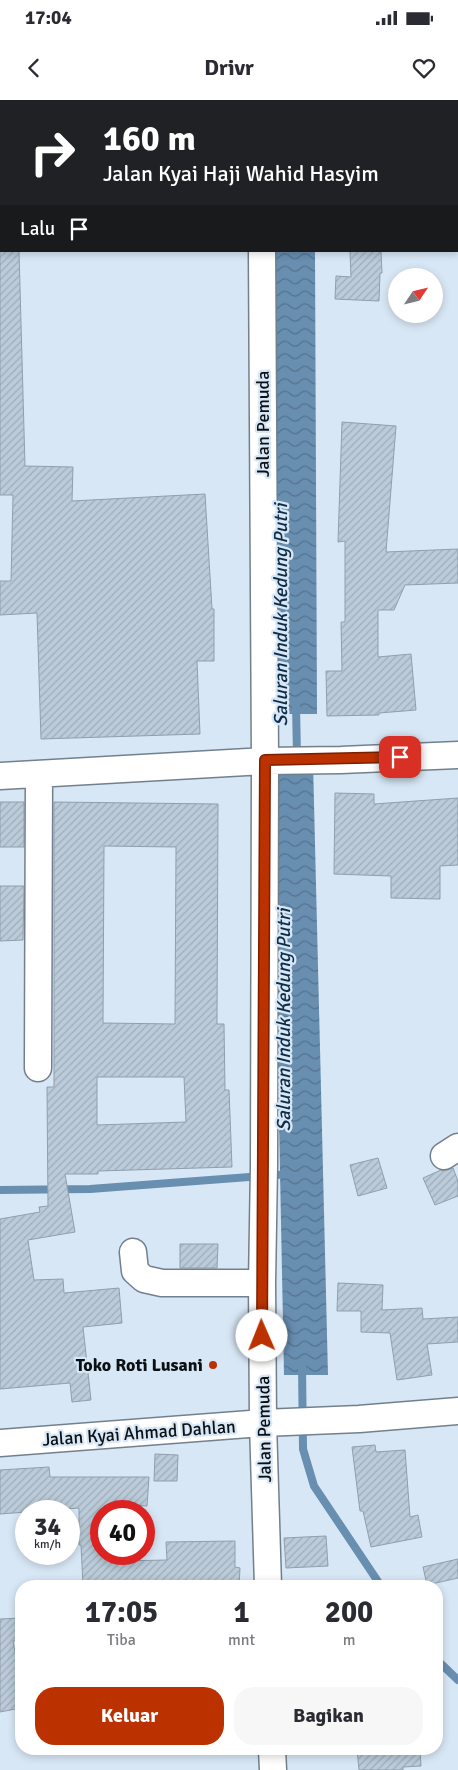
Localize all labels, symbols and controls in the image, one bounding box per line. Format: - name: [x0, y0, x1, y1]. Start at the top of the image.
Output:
- text: 17:04: [25, 6, 72, 30]
- icon: back: [20, 54, 48, 82]
- text: Drivr: [204, 54, 254, 81]
- icon: heart: [410, 54, 438, 82]
- text: 160 m: [103, 117, 196, 160]
- icon: right: [20, 120, 85, 185]
- text: Jalan Kyai Haji Wahid Hasyim: [103, 160, 379, 187]
- icon: arrive: [65, 215, 93, 243]
- text: Lalu: [20, 217, 55, 241]
- north arrow: [388, 268, 442, 322]
- map controls: [388, 268, 443, 323]
- street label: Jalan Pemuda: [252, 371, 274, 477]
- water label: Saluran Induk Kedung Putri: [269, 502, 293, 726]
- pin: [379, 736, 421, 778]
- icon: arrive: [386, 743, 414, 771]
- water label: Saluran Induk Kedung Putri: [272, 907, 296, 1131]
- position arrow: [235, 1309, 287, 1361]
- place label: Toko Roti Lusani: [76, 1354, 203, 1376]
- marker: Toko Roti Lusani: [207, 1359, 219, 1371]
- street label: Jalan Pemuda: [252, 1376, 276, 1482]
- street label: Jalan Kyai Ahmad Dahlan: [41, 1415, 237, 1451]
- speed limit sign: 40: [90, 1500, 155, 1565]
- text: 34: [34, 1511, 61, 1542]
- text: km/h: [34, 1537, 61, 1552]
- text: 17:05: [85, 1594, 158, 1631]
- text: 1: [233, 1594, 250, 1631]
- text: 200: [325, 1594, 373, 1631]
- text: Tiba: [107, 1630, 136, 1650]
- text: mnt: [228, 1630, 255, 1650]
- text: m: [343, 1630, 355, 1650]
- button: Keluar: [35, 1687, 224, 1745]
- button: Bagikan: [234, 1687, 423, 1745]

